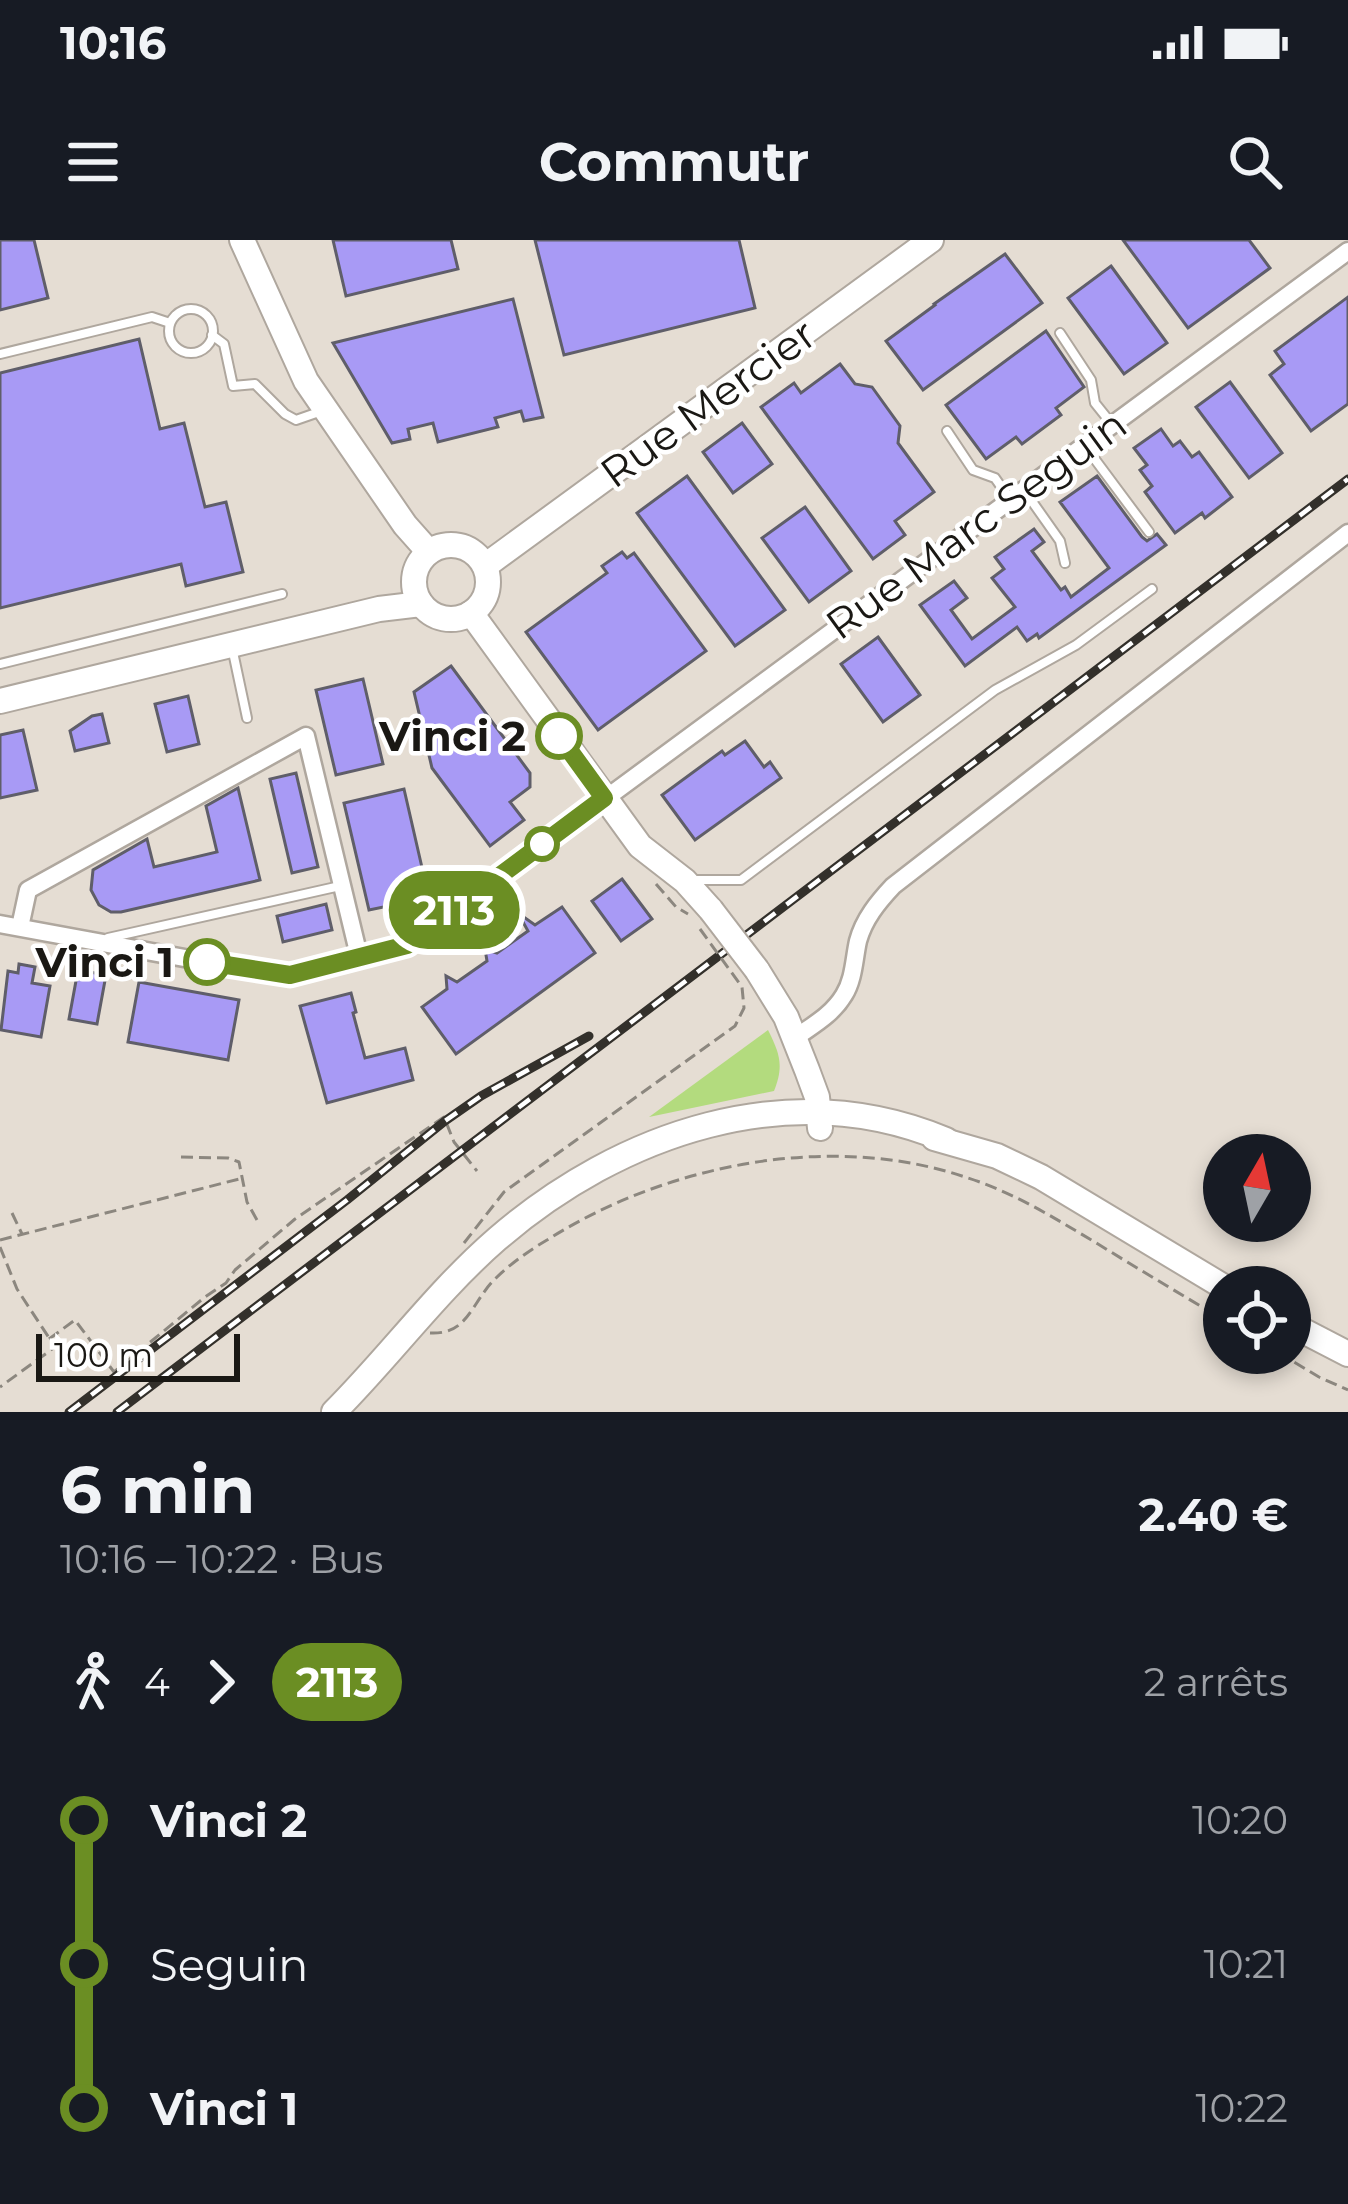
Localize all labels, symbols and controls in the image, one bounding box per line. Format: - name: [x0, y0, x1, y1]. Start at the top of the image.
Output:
- text: 10:16: [60, 15, 166, 70]
- icon: menu: [60, 129, 126, 195]
- text: Commutr: [539, 129, 809, 195]
- icon: search: [1222, 129, 1288, 195]
- street label: Rue Mercier: [590, 307, 826, 499]
- street label: Rue Marc Seguin: [816, 398, 1136, 650]
- place label: Vinci 2: [378, 710, 526, 762]
- marker: Vinci 2: [537, 714, 581, 758]
- unlabelled marker: [526, 828, 558, 860]
- line badge: 2113: [370, 871, 538, 949]
- text: 2113: [413, 884, 495, 936]
- place label: Vinci 1: [34, 936, 174, 988]
- marker: Vinci 1: [185, 940, 229, 984]
- north arrow: [1203, 1134, 1311, 1242]
- map controls: [1203, 1134, 1311, 1374]
- button: locate: [1203, 1266, 1311, 1374]
- scale bar: [36, 1328, 240, 1381]
- text: 100 m: [54, 1335, 153, 1375]
- text: 6 min: [60, 1449, 255, 1530]
- text: 2.40 €: [1138, 1487, 1288, 1542]
- text: 10:16 – 10:22 · Bus: [60, 1535, 383, 1583]
- icon: walk: [60, 1649, 126, 1715]
- icon: forward: [188, 1649, 254, 1715]
- text: 2113: [296, 1656, 378, 1708]
- text: 4: [144, 1658, 170, 1706]
- text: 2 arrêts: [1144, 1658, 1288, 1706]
- text: Vinci 2: [150, 1793, 307, 1848]
- text: 10:20: [1192, 1796, 1288, 1844]
- text: Seguin: [150, 1937, 308, 1992]
- text: 10:21: [1204, 1940, 1288, 1988]
- text: Vinci 1: [150, 2081, 299, 2136]
- text: 10:22: [1196, 2084, 1288, 2132]

